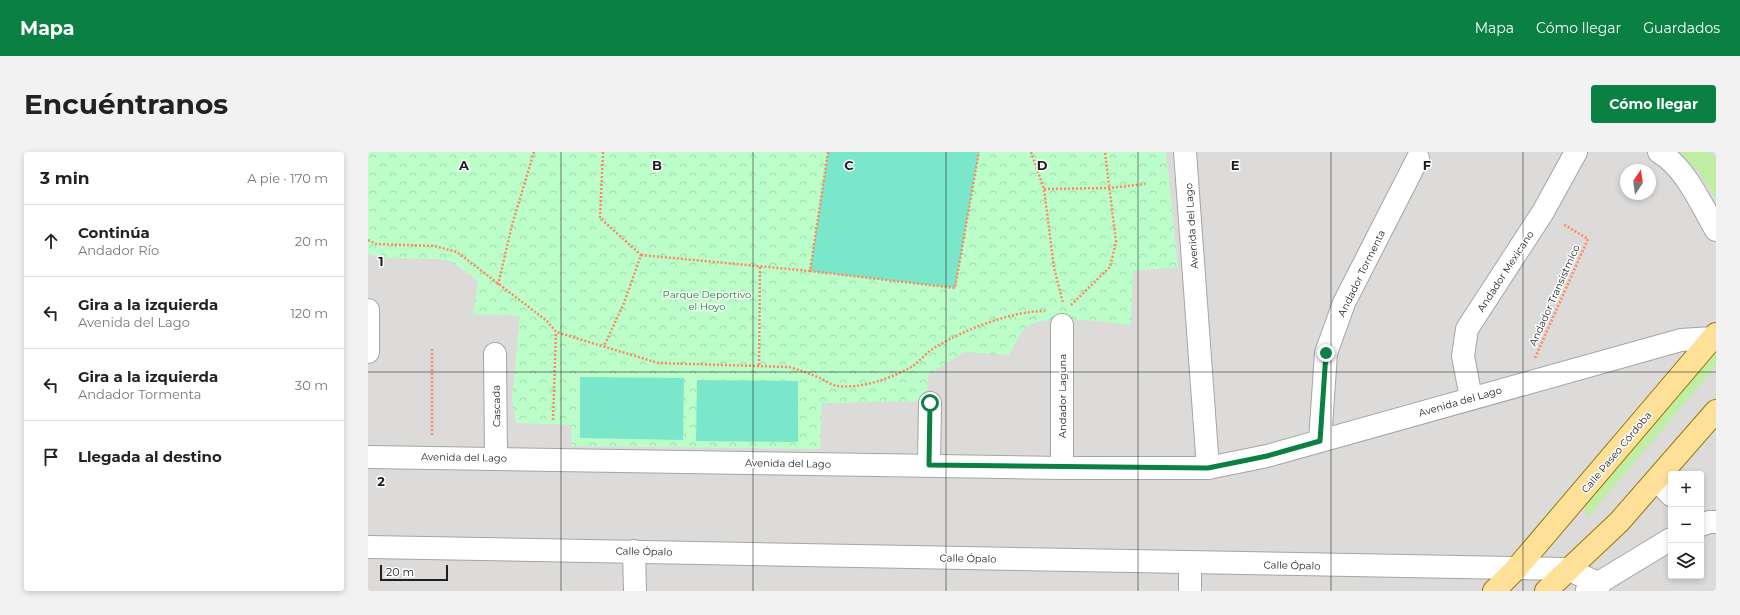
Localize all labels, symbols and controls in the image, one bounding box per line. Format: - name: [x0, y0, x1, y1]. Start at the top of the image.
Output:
- text: Mapa: [20, 17, 75, 40]
- text: Mapa: [1475, 19, 1514, 37]
- text: Cómo llegar: [1536, 19, 1621, 37]
- text: Guardados: [1643, 19, 1720, 37]
- button: Cómo llegar: [1591, 85, 1716, 123]
- text: Encuéntranos: [24, 87, 228, 121]
- text: A: [458, 157, 470, 173]
- text: B: [652, 157, 662, 173]
- text: C: [844, 157, 854, 173]
- text: D: [1037, 157, 1048, 173]
- text: E: [1231, 157, 1240, 173]
- text: F: [1423, 157, 1431, 173]
- north arrow: [1620, 164, 1656, 200]
- text: 3 min: [40, 168, 90, 188]
- text: A pie · 170 m: [247, 170, 328, 186]
- street label: Avenida del Lago: [1182, 183, 1201, 269]
- text: Continúa: [78, 223, 150, 242]
- street label: Andador Tormenta: [1335, 228, 1388, 319]
- street label: Andador Mexicano: [1474, 228, 1537, 314]
- icon: ahead: [40, 230, 62, 252]
- text: 20 m: [295, 233, 328, 249]
- text: Andador Río: [78, 242, 159, 258]
- street label: Andador Transistmico: [1526, 242, 1583, 348]
- text: 1: [378, 253, 384, 269]
- park label: Parque Deportivo el Hoyo: [663, 288, 751, 313]
- text: Gira a la izquierda: [78, 295, 218, 314]
- icon: left: [40, 302, 62, 324]
- text: 120 m: [290, 305, 328, 321]
- text: Avenida del Lago: [78, 314, 190, 330]
- route end: [1317, 344, 1335, 362]
- street label: Andador Laguna: [1056, 354, 1069, 438]
- text: Gira a la izquierda: [78, 367, 218, 386]
- icon: left: [40, 374, 62, 396]
- text: 30 m: [295, 377, 328, 393]
- street label: Avenida del Lago: [1417, 383, 1503, 420]
- street label: Cascada: [490, 385, 503, 427]
- text: Andador Tormenta: [78, 386, 201, 402]
- route start: [921, 394, 939, 412]
- street label: Calle Paseo Córdoba: [1578, 409, 1654, 496]
- icon: arrive: [40, 446, 62, 468]
- text: Llegada al destino: [78, 447, 222, 466]
- street label: Avenida del Lago: [421, 450, 507, 465]
- street label: Avenida del Lago: [745, 456, 831, 471]
- map controls: [1668, 471, 1704, 579]
- button: +: [1668, 471, 1704, 507]
- text: 2: [377, 473, 385, 489]
- button: −: [1668, 507, 1704, 543]
- button: layers: [1668, 543, 1704, 579]
- street label: Calle Ópalo: [615, 545, 673, 558]
- street label: Calle Ópalo: [939, 552, 997, 565]
- street label: Calle Ópalo: [1263, 559, 1321, 572]
- scale bar: [380, 563, 448, 582]
- text: 20 m: [386, 565, 414, 579]

